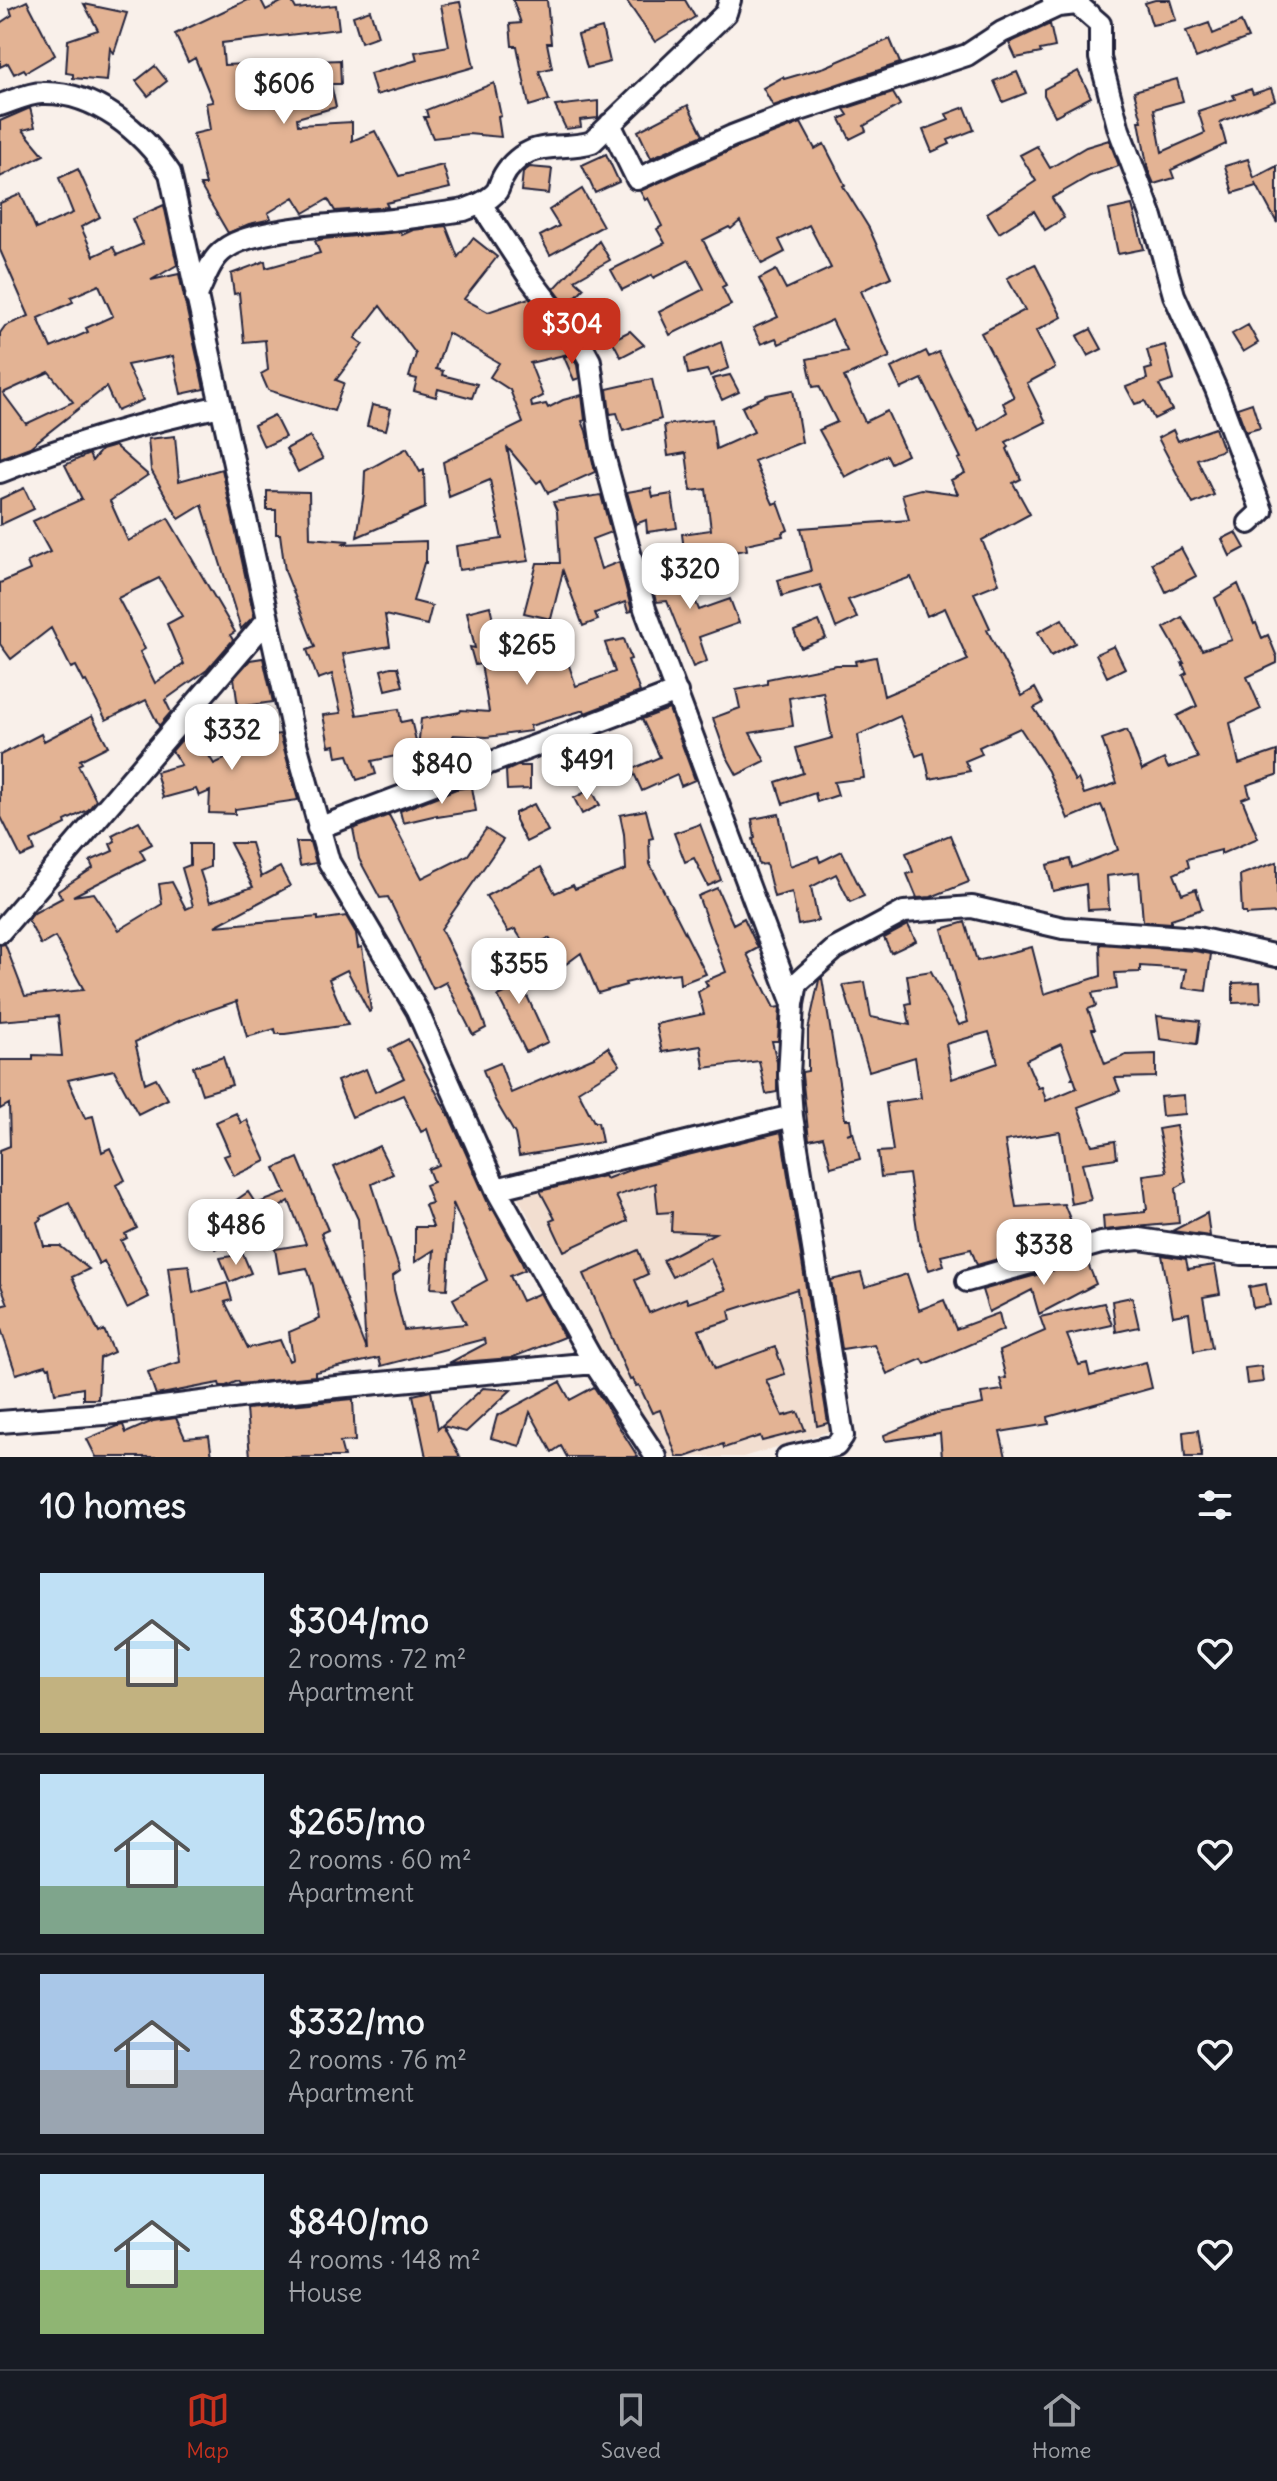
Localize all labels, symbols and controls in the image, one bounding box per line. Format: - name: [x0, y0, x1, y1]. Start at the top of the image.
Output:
- pin: $606: [237, 58, 331, 126]
- text: $606: [253, 67, 315, 100]
- pin: $304: [525, 298, 619, 366]
- text: $304: [541, 307, 603, 340]
- pin: $320: [643, 543, 737, 611]
- text: $320: [660, 552, 720, 585]
- pin: $265: [480, 619, 574, 687]
- text: $265: [498, 628, 556, 661]
- pin: $332: [185, 704, 279, 772]
- text: $332: [203, 713, 261, 746]
- pin: $491: [540, 734, 634, 802]
- pin: $840: [395, 738, 489, 806]
- text: $491: [560, 743, 614, 776]
- text: $840: [411, 747, 473, 780]
- pin: $355: [472, 938, 566, 1006]
- text: $355: [489, 947, 549, 980]
- pin: $486: [189, 1199, 283, 1267]
- text: $486: [206, 1208, 266, 1241]
- pin: $338: [997, 1219, 1091, 1287]
- text: $338: [1015, 1228, 1073, 1261]
- icon: filters: [1193, 1483, 1237, 1527]
- text: 10 homes: [40, 1484, 186, 1527]
- text: $304/mo: [288, 1599, 429, 1642]
- icon: home: [104, 1605, 200, 1701]
- icon: heart: [1193, 1631, 1237, 1675]
- text: 2 rooms · 72 m²: [288, 1642, 467, 1675]
- text: Apartment: [288, 1675, 414, 1708]
- text: $265/mo: [288, 1800, 425, 1843]
- icon: home: [104, 1806, 200, 1902]
- icon: heart: [1193, 1832, 1237, 1876]
- text: 2 rooms · 60 m²: [288, 1843, 472, 1876]
- text: Apartment: [288, 1876, 414, 1909]
- text: $332/mo: [288, 2000, 425, 2043]
- icon: home: [104, 2006, 200, 2102]
- icon: heart: [1193, 2032, 1237, 2076]
- text: 2 rooms · 76 m²: [288, 2043, 467, 2076]
- text: Apartment: [288, 2076, 414, 2109]
- text: $840/mo: [288, 2200, 429, 2243]
- icon: home: [104, 2206, 200, 2302]
- icon: heart: [1193, 2232, 1237, 2276]
- text: 4 rooms · 148 m²: [288, 2243, 481, 2276]
- text: House: [288, 2276, 362, 2309]
- tab: Map: [186, 2388, 230, 2464]
- tab: Saved: [601, 2388, 661, 2464]
- tab: Home: [1032, 2388, 1091, 2464]

